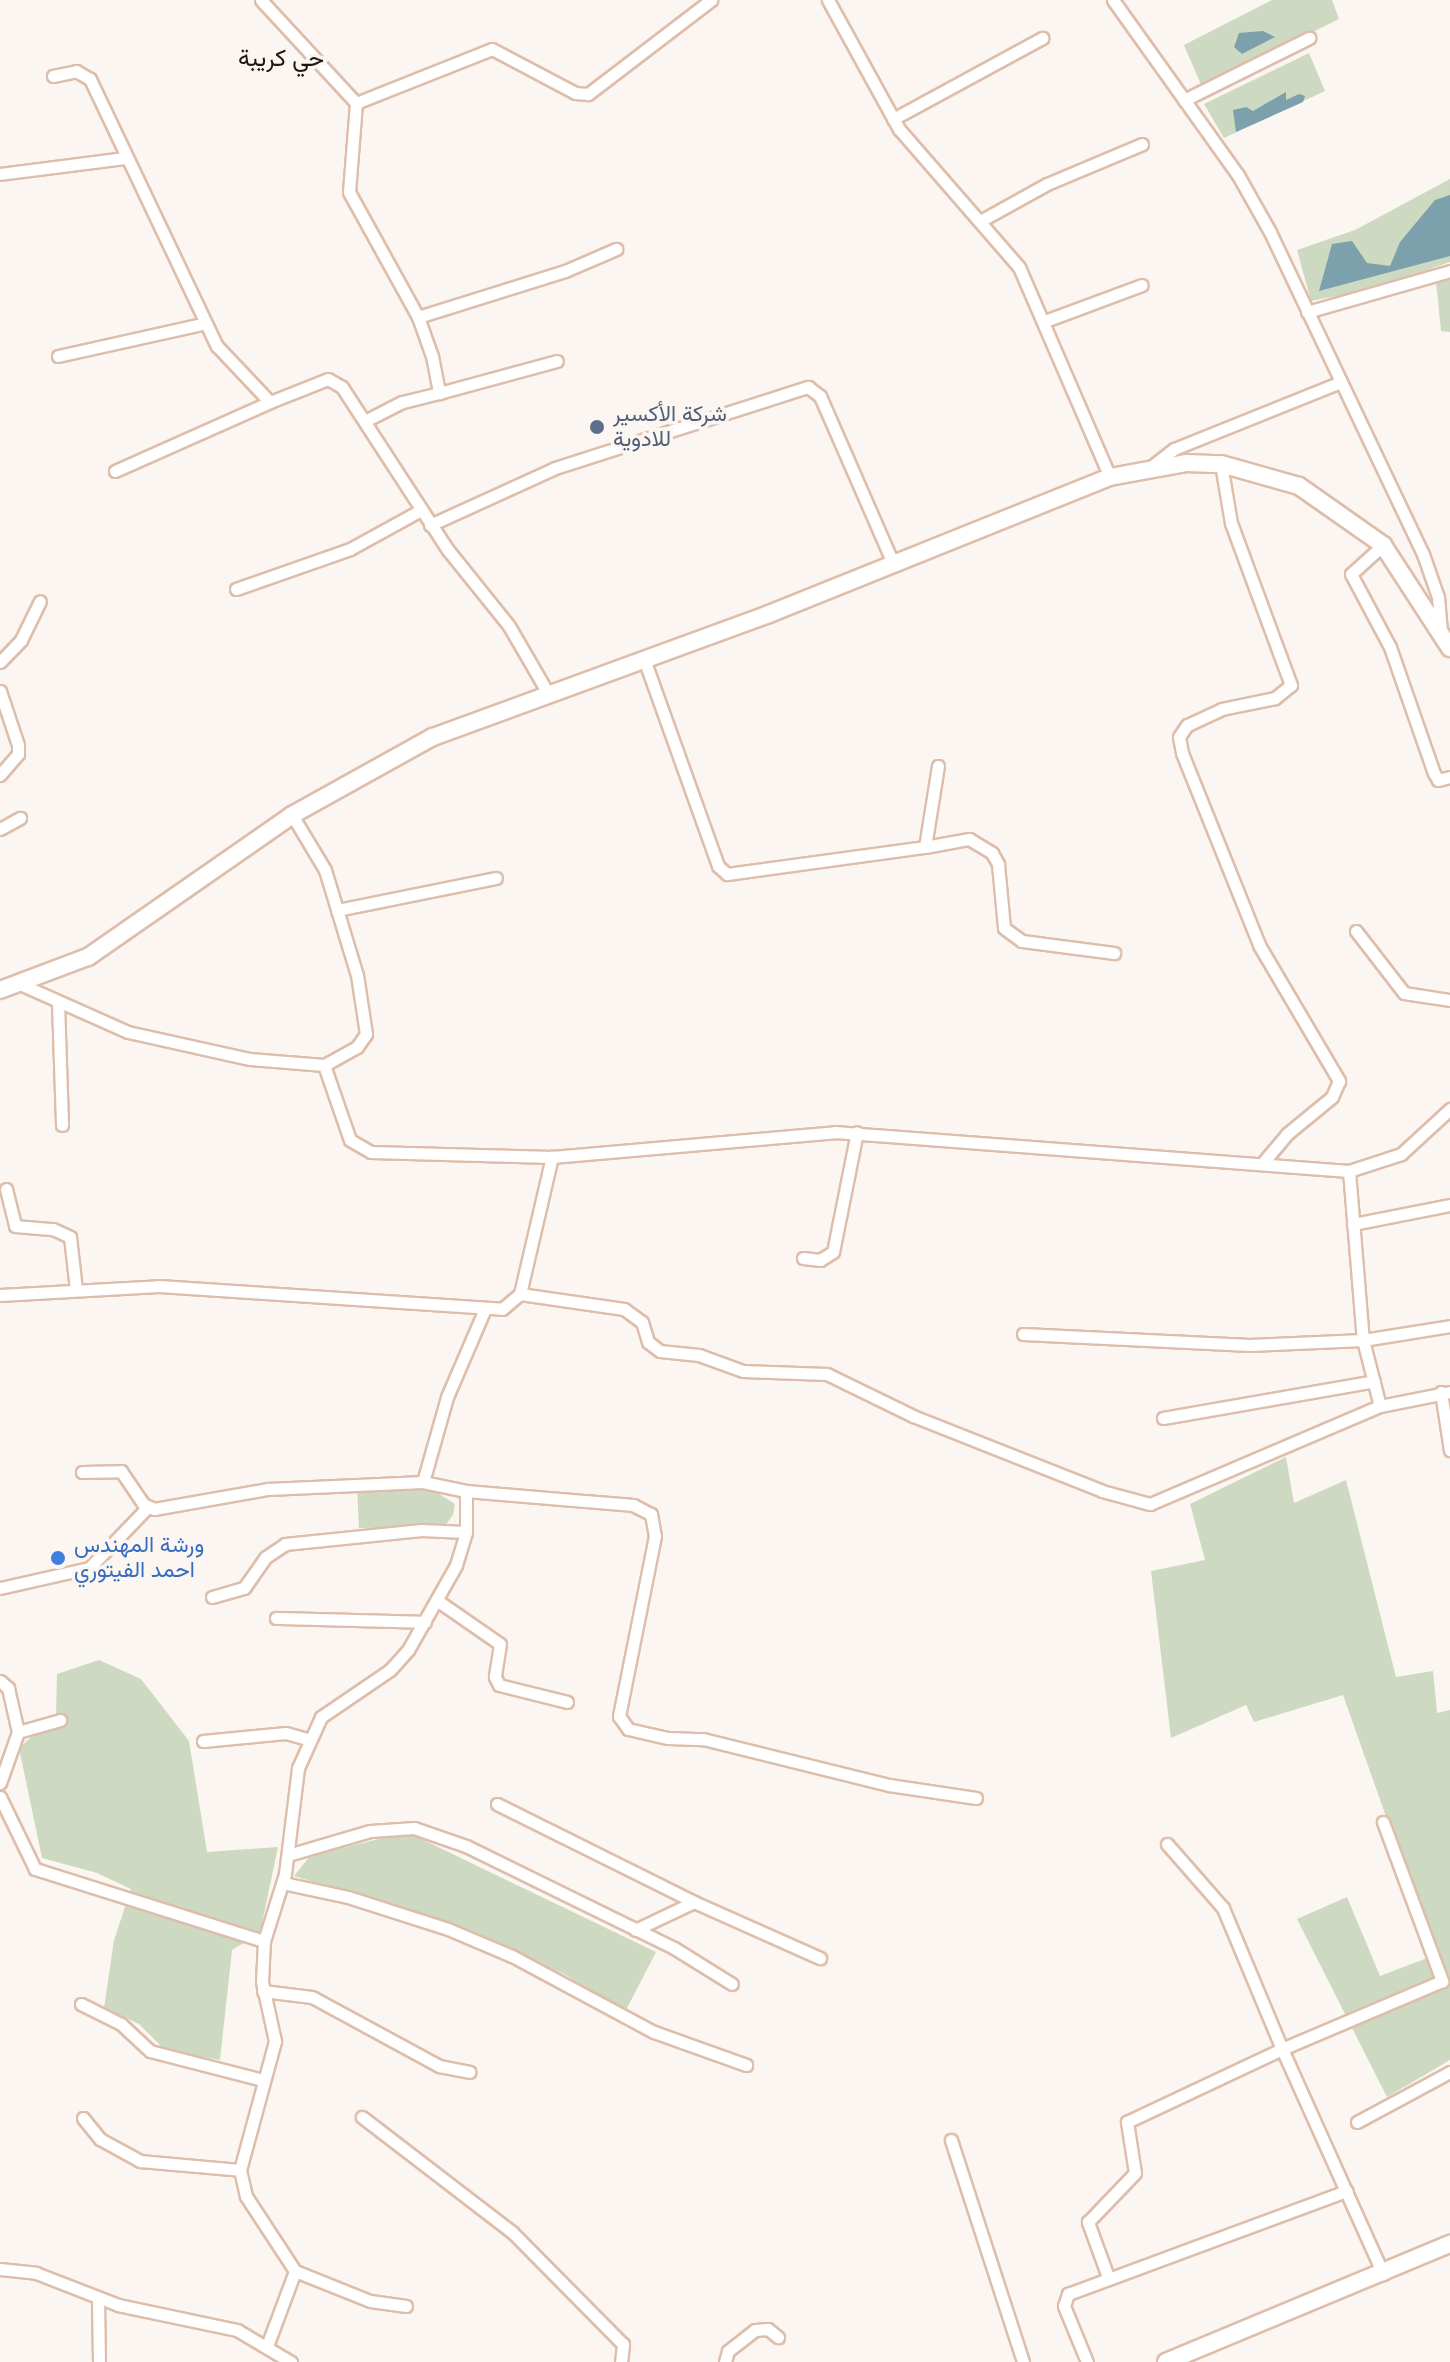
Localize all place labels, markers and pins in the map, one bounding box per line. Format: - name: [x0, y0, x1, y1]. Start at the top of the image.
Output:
- place label: شركة الأكسير للادوية: [613, 401, 727, 452]
- marker: شركة الأكسير للادوية: [588, 418, 606, 436]
- place label: ورشة المهندس احمد الفيتوري: [74, 1532, 204, 1584]
- marker: ورشة المهندس احمد الفيتوري: [49, 1549, 67, 1567]

